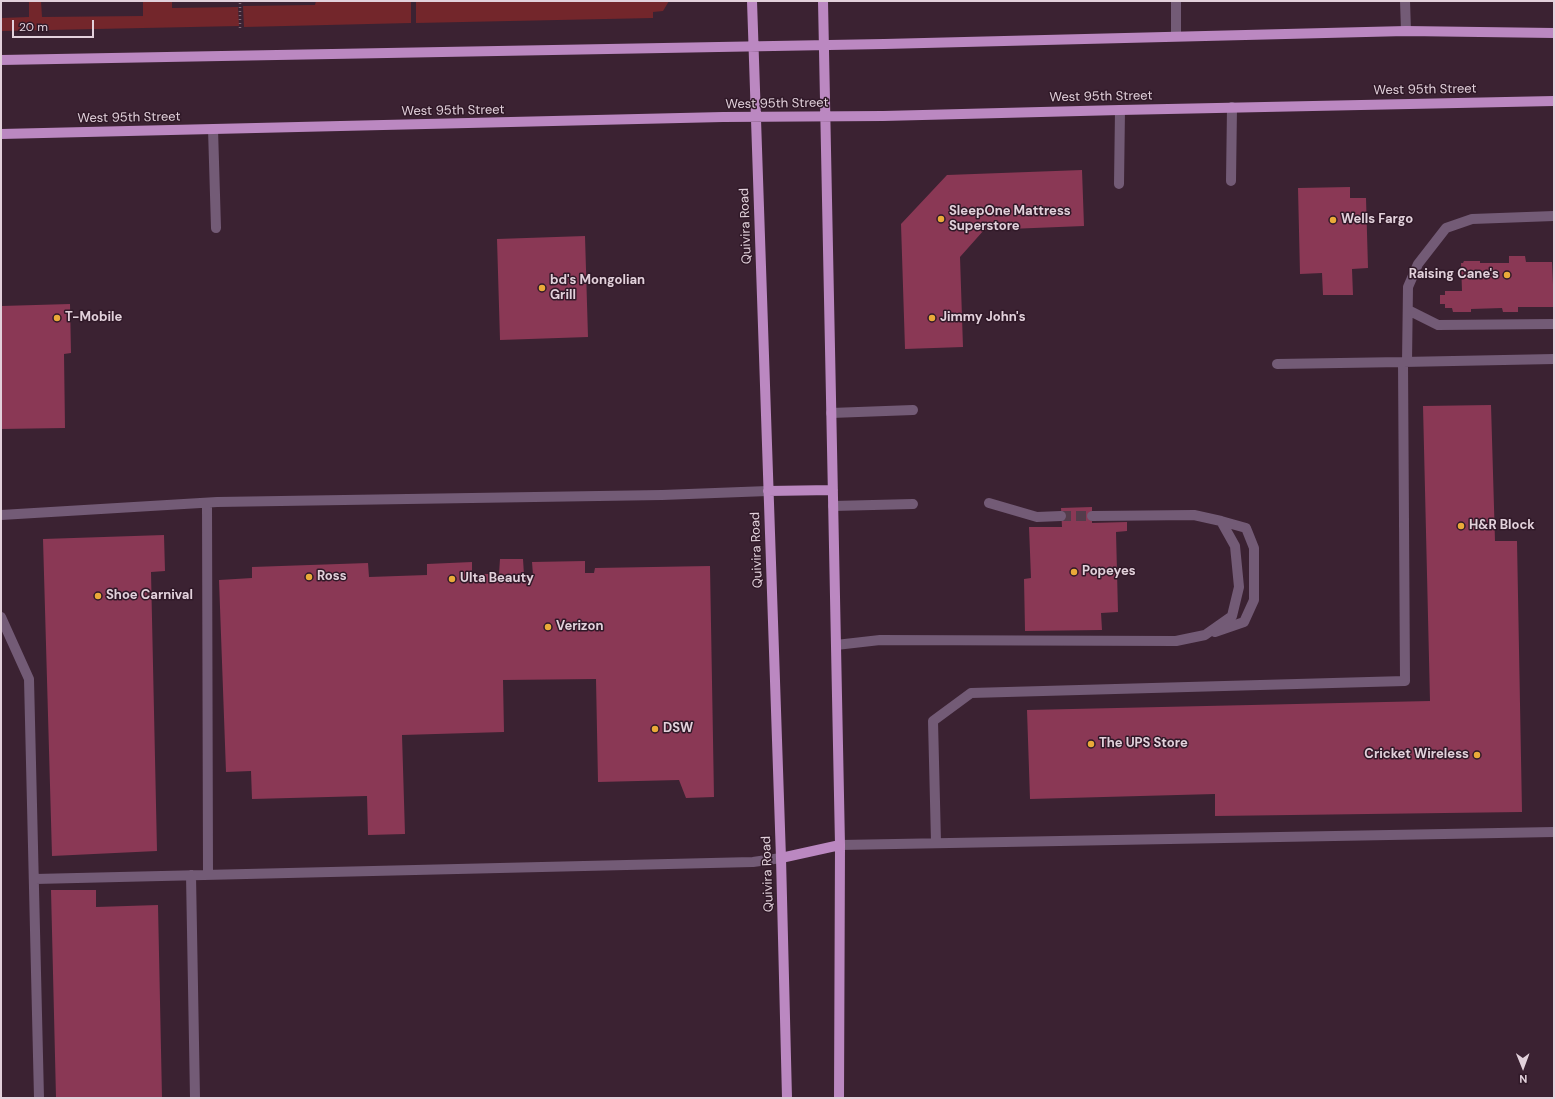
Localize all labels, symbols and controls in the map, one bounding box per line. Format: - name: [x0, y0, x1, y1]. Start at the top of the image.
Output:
- scale bar: [14, 12, 96, 38]
- text: 20 m: [19, 19, 48, 35]
- street label: West 95th Street: [1373, 81, 1477, 99]
- street label: West 95th Street: [1049, 88, 1153, 106]
- street label: West 95th Street: [725, 95, 829, 113]
- street label: West 95th Street: [401, 102, 505, 120]
- street label: West 95th Street: [77, 109, 181, 127]
- street label: Quivira Road: [737, 188, 755, 264]
- place label: SleepOne Mattress Superstore: [949, 204, 1071, 235]
- place label: Wells Fargo: [1341, 212, 1413, 228]
- marker: SleepOne Mattress Superstore: [936, 214, 946, 224]
- marker: Wells Fargo: [1328, 215, 1338, 225]
- place label: Raising Cane's: [1409, 267, 1499, 283]
- marker: Raising Cane's: [1502, 270, 1512, 280]
- place label: bd's Mongolian Grill: [550, 273, 645, 304]
- marker: bd's Mongolian Grill: [537, 283, 547, 293]
- place label: T-Mobile: [65, 310, 122, 326]
- place label: Jimmy John's: [940, 310, 1026, 326]
- marker: T-Mobile: [52, 313, 62, 323]
- marker: Jimmy John's: [927, 313, 937, 323]
- street label: Quivira Road: [748, 512, 766, 588]
- place label: H&R Block: [1469, 518, 1535, 534]
- marker: H&R Block: [1456, 521, 1466, 531]
- place label: Popeyes: [1082, 564, 1136, 580]
- marker: Popeyes: [1069, 567, 1079, 577]
- place label: Ross: [317, 569, 347, 585]
- place label: Ulta Beauty: [460, 571, 534, 587]
- marker: Ross: [304, 572, 314, 582]
- marker: Ulta Beauty: [447, 574, 457, 584]
- place label: Shoe Carnival: [106, 588, 193, 604]
- marker: Shoe Carnival: [93, 591, 103, 601]
- place label: Verizon: [556, 619, 603, 635]
- marker: Verizon: [543, 622, 553, 632]
- place label: DSW: [663, 721, 693, 737]
- marker: DSW: [650, 724, 660, 734]
- place label: The UPS Store: [1099, 736, 1188, 752]
- marker: The UPS Store: [1086, 739, 1096, 749]
- place label: Cricket Wireless: [1364, 747, 1469, 763]
- marker: Cricket Wireless: [1472, 750, 1482, 760]
- street label: Quivira Road: [759, 836, 777, 912]
- north arrow: [1503, 1047, 1543, 1087]
- text: N: [1519, 1072, 1527, 1086]

